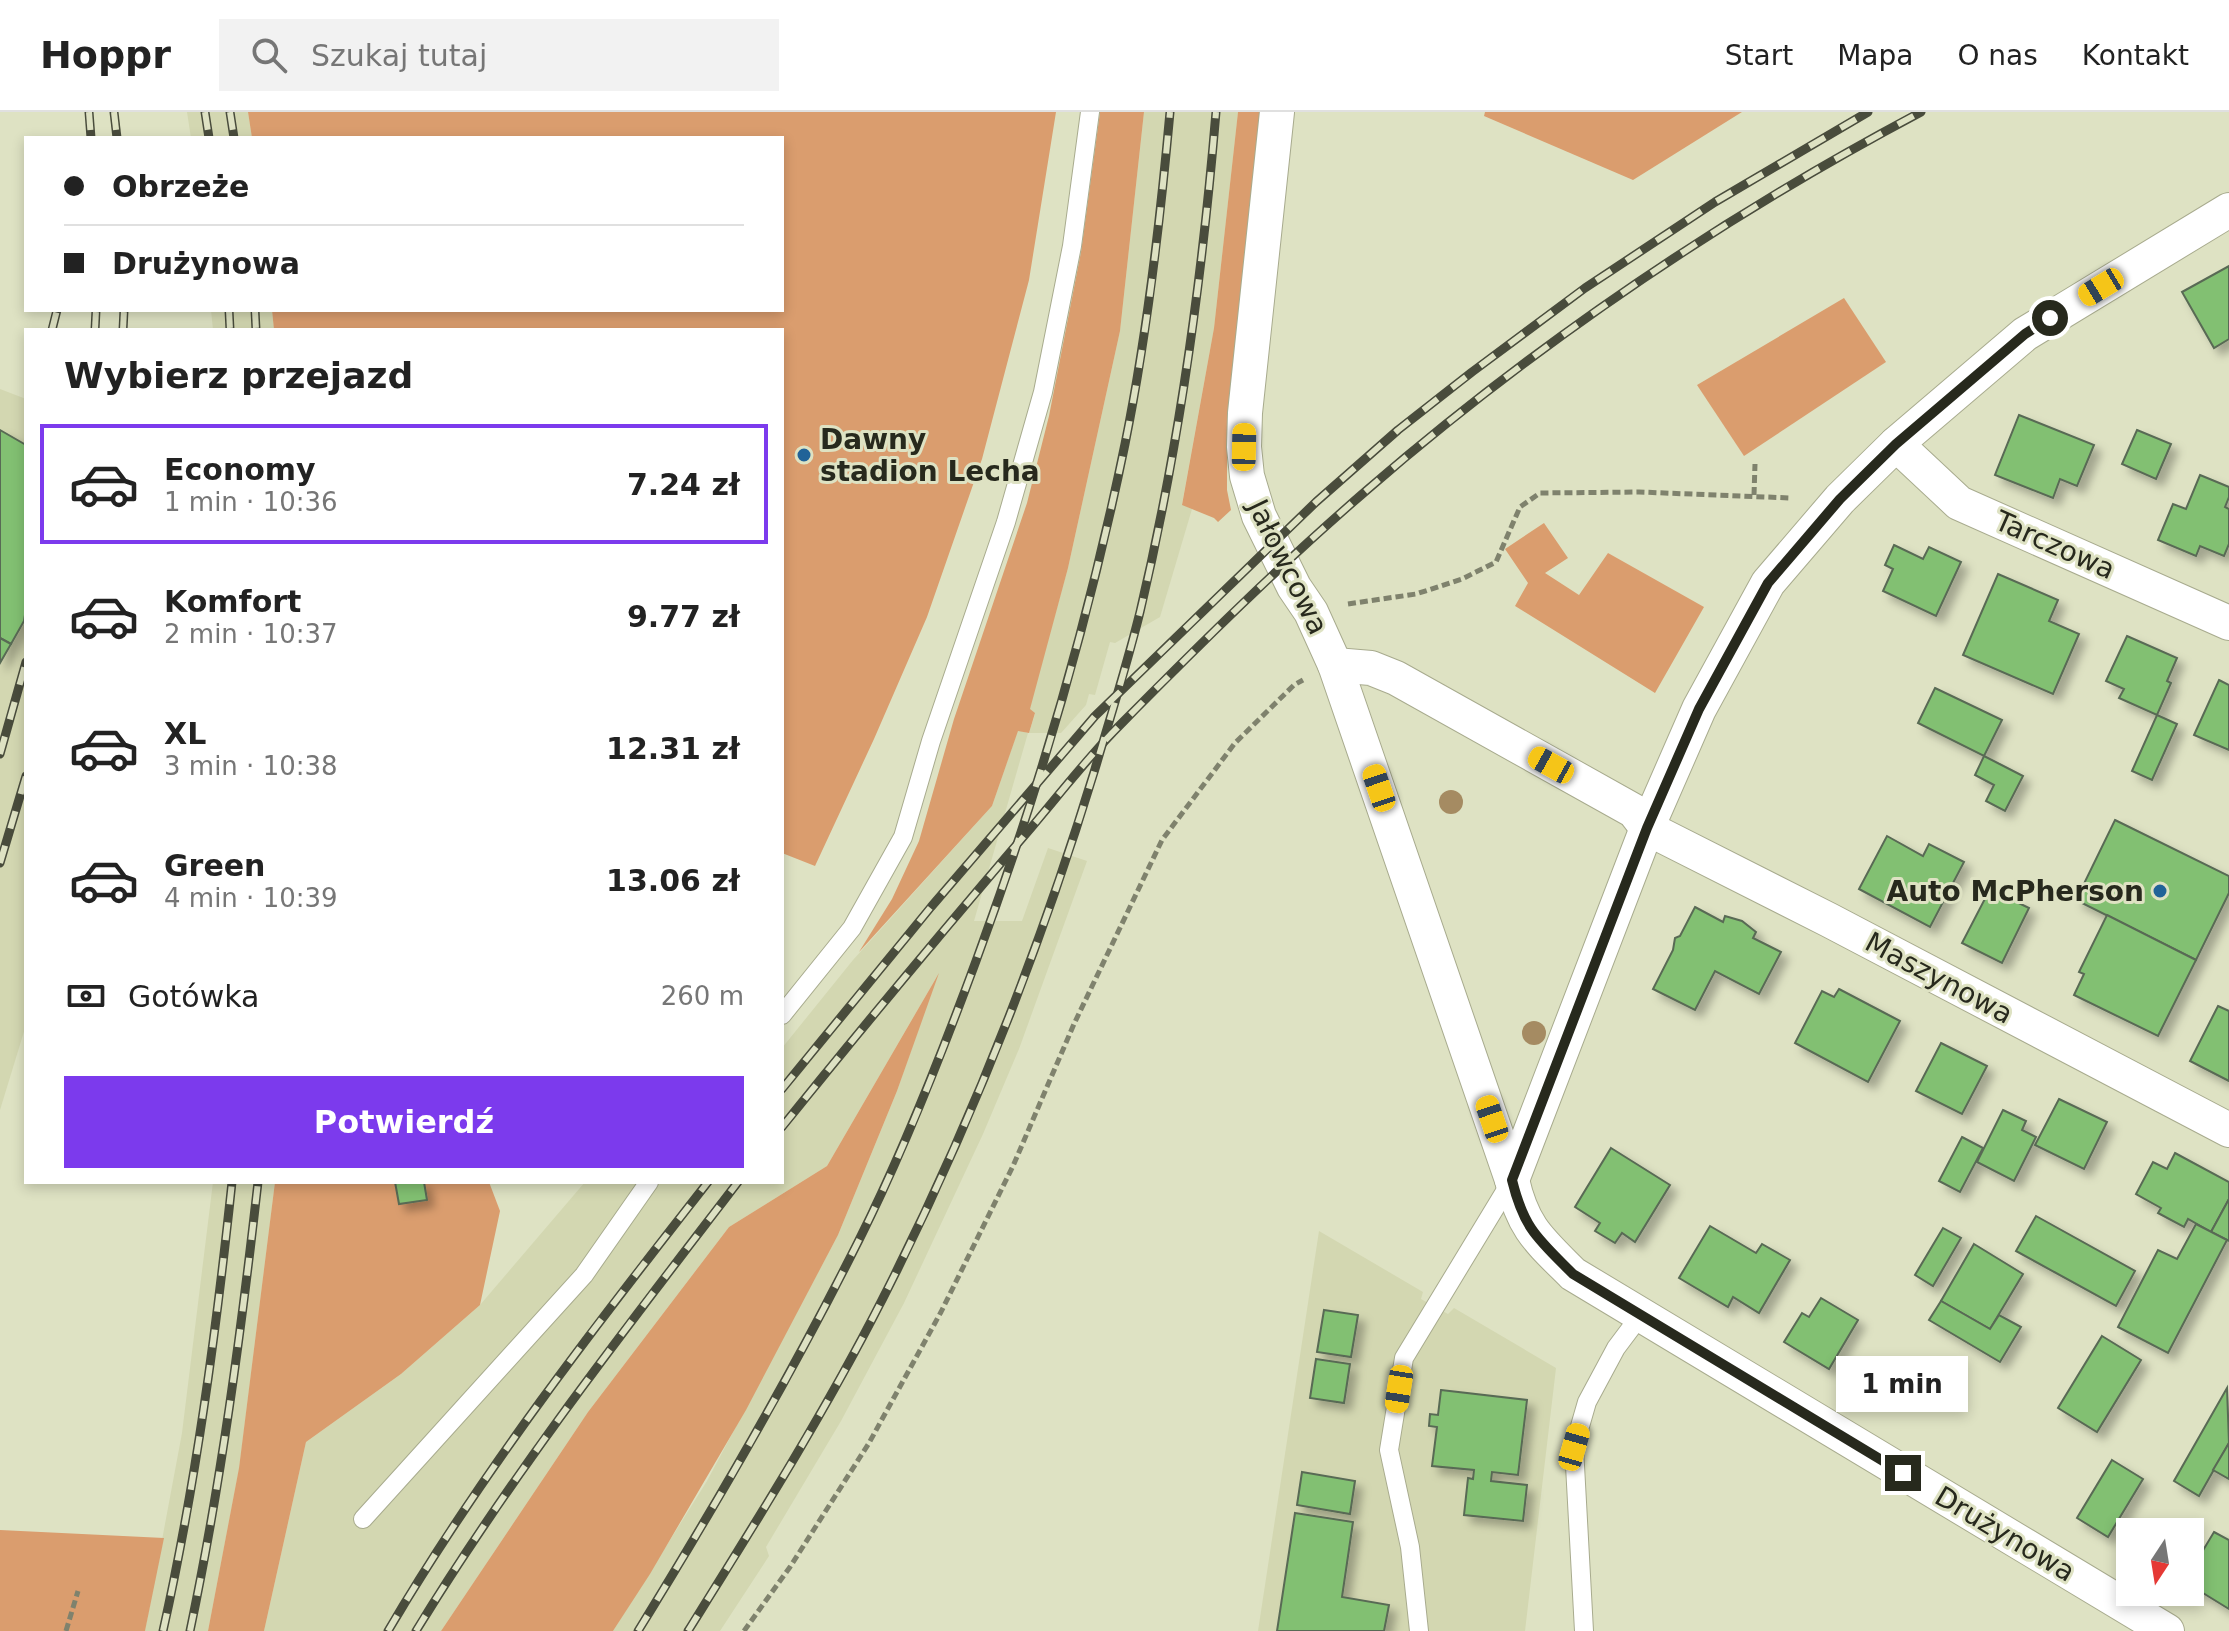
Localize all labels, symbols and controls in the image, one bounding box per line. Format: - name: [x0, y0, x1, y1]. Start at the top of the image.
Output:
- search box: [219, 19, 779, 91]
- text: Hoppr: [40, 33, 171, 77]
- icon: search: [247, 33, 291, 77]
- text: Szukaj tutaj: [311, 38, 487, 73]
- text: Start: [1725, 39, 1793, 72]
- text: Mapa: [1837, 39, 1913, 72]
- text: O nas: [1957, 39, 2038, 72]
- text: Kontakt: [2082, 39, 2189, 72]
- text: Obrzeże: [112, 169, 249, 204]
- text: Drużynowa: [112, 246, 300, 281]
- car: [2074, 264, 2128, 310]
- route start: [2032, 300, 2068, 336]
- text: Wybierz przejazd: [64, 355, 413, 396]
- place label: Dawny stadion Lecha: [820, 423, 1040, 488]
- car: [1232, 423, 1256, 471]
- marker: Dawny stadion Lecha: [795, 446, 813, 464]
- icon: car: [68, 448, 140, 520]
- text: Economy: [164, 452, 316, 487]
- text: 7.24 zł: [627, 467, 740, 502]
- text: 1 min · 10:36: [164, 487, 338, 517]
- street label: Jałowcowa: [1240, 492, 1335, 640]
- street label: Tarczowa: [1989, 504, 2120, 586]
- icon: car: [68, 580, 140, 652]
- text: Komfort: [164, 584, 301, 619]
- text: 9.77 zł: [627, 599, 740, 634]
- text: 2 min · 10:37: [164, 619, 338, 649]
- icon: car: [68, 712, 140, 784]
- text: XL: [164, 716, 206, 751]
- text: 12.31 zł: [606, 731, 740, 766]
- car: [1524, 743, 1578, 787]
- text: 3 min · 10:38: [164, 751, 338, 781]
- car: [1360, 761, 1398, 815]
- icon: car: [68, 844, 140, 916]
- text: Green: [164, 848, 265, 883]
- text: 13.06 zł: [606, 863, 740, 898]
- place label: Auto McPherson: [1886, 875, 2144, 908]
- marker: Auto McPherson: [2151, 882, 2169, 900]
- text: 4 min · 10:39: [164, 883, 338, 913]
- street label: Maszynowa: [1860, 925, 2018, 1031]
- icon: cash: [64, 974, 108, 1018]
- text: Gotówka: [128, 979, 259, 1014]
- text: 260 m: [661, 981, 744, 1011]
- button: Potwierdź: [64, 1076, 744, 1168]
- car: [1473, 1092, 1511, 1146]
- callout: 1 min: [1837, 1357, 1969, 1413]
- car: [1383, 1363, 1415, 1415]
- text: 1 min: [1861, 1369, 1943, 1399]
- car: [1556, 1421, 1592, 1473]
- route end: [1885, 1455, 1921, 1491]
- street label: Drużynowa: [1929, 1479, 2081, 1589]
- north arrow: [2116, 1518, 2204, 1606]
- map controls: [2116, 1518, 2204, 1606]

